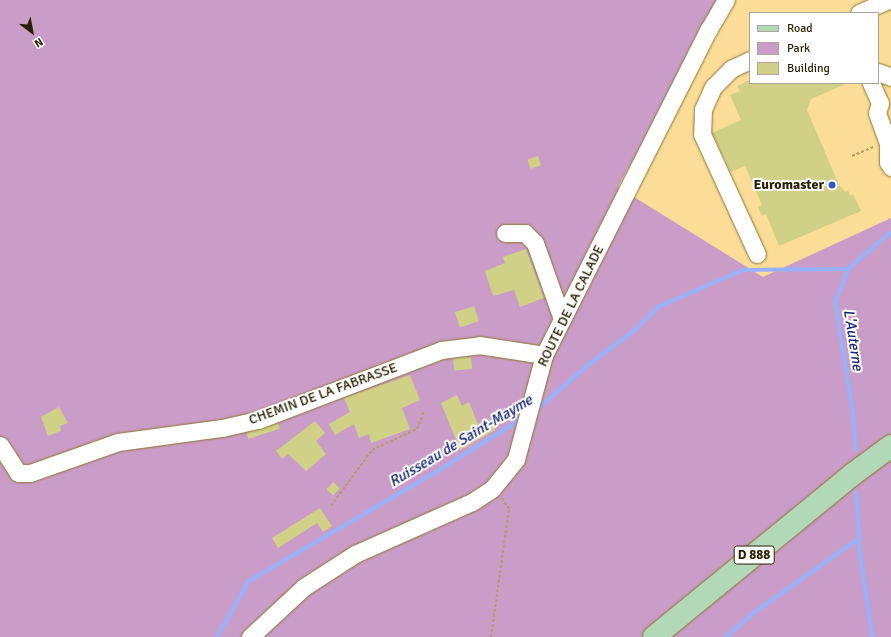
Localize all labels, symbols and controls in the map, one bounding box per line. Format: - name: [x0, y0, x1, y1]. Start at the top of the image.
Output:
- north arrow: [12, 12, 52, 52]
- legend: [749, 12, 879, 84]
- text: Road: [787, 21, 813, 36]
- text: N: [32, 35, 45, 50]
- text: Park: [787, 41, 810, 56]
- text: Building: [787, 61, 830, 76]
- place label: Euromaster: [753, 177, 824, 193]
- marker: Euromaster: [827, 180, 837, 190]
- street label: ROUTE DE LA CALADE: [534, 242, 608, 370]
- water label: L'Auterne: [839, 308, 867, 372]
- street label: CHEMIN DE LA FABRASSE: [247, 359, 399, 429]
- water label: Ruisseau de Saint-Mayme: [386, 391, 536, 491]
- road number: D 888: [733, 544, 775, 566]

